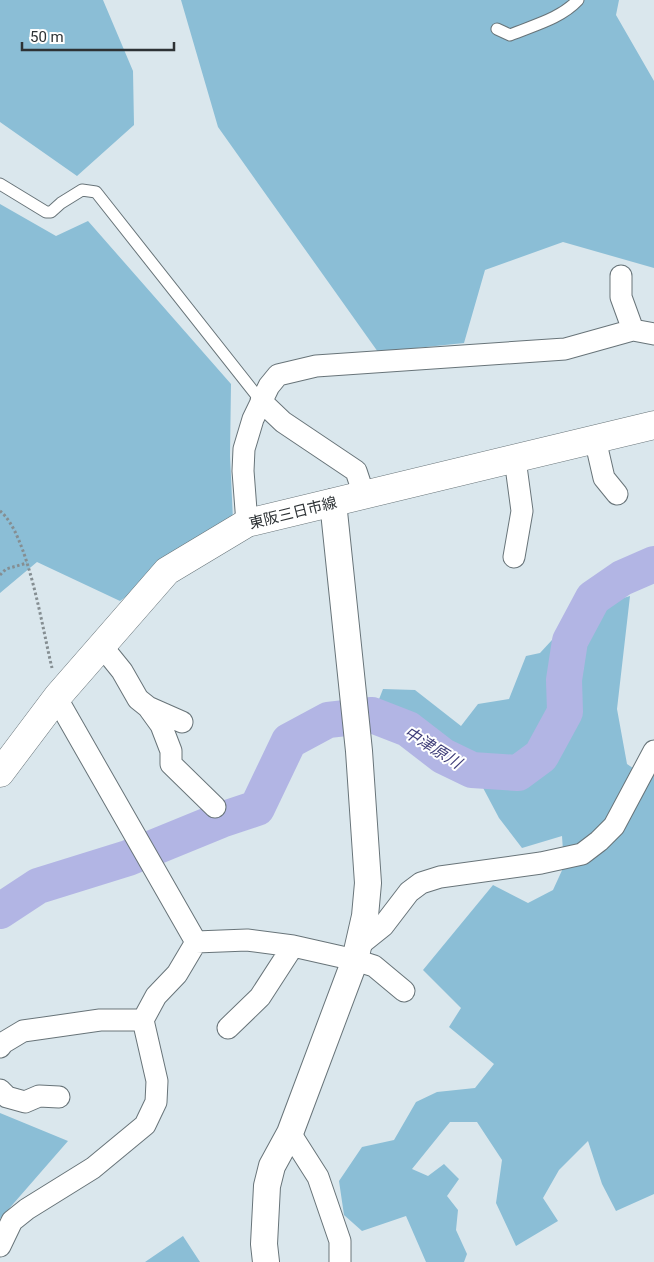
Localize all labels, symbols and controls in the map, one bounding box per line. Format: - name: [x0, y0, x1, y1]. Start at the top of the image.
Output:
- scale bar: [22, 20, 175, 52]
- text: 50 m: [30, 28, 64, 46]
- street label: 東阪三日市線: [247, 493, 339, 533]
- water label: 中津原川: [401, 722, 467, 773]

